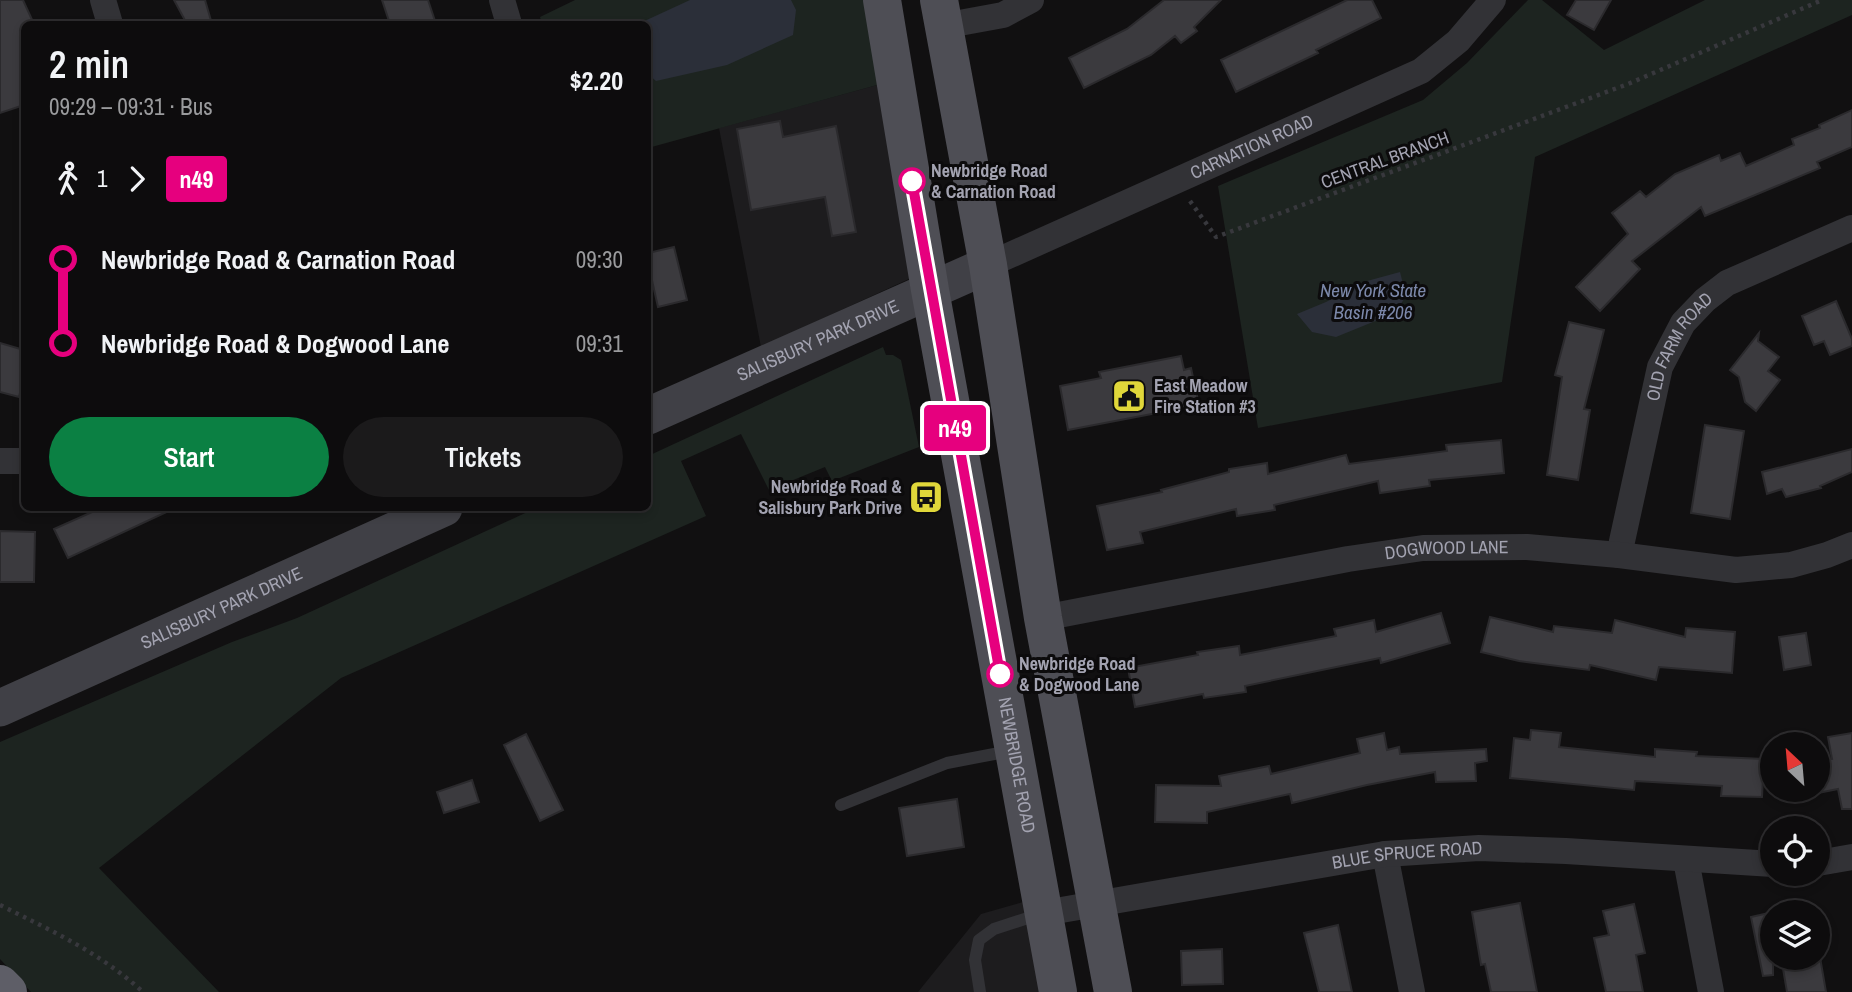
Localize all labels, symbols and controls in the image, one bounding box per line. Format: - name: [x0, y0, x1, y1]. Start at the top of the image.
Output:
- text: 2 min: [49, 39, 129, 90]
- text: $2.20: [570, 63, 623, 98]
- text: 09:29 – 09:31 · Bus: [49, 91, 213, 122]
- street label: CARNATION ROAD: [1186, 108, 1317, 185]
- street label: CENTRAL BRANCH: [1317, 125, 1452, 194]
- place label: Newbridge Road & Carnation Road: [931, 158, 1056, 204]
- icon: walk: [49, 160, 87, 198]
- icon: forward: [118, 160, 156, 198]
- text: 1: [97, 163, 108, 194]
- text: n49: [180, 163, 213, 195]
- marker: Newbridge Road & Carnation Road: [899, 168, 925, 194]
- text: Newbridge Road & Carnation Road: [101, 242, 455, 277]
- text: 09:30: [576, 244, 623, 275]
- water label: New York State Basin #206: [1320, 277, 1426, 325]
- street label: OLD FARM ROAD: [1640, 286, 1717, 403]
- street label: SALISBURY PARK DRIVE: [733, 293, 903, 387]
- text: Newbridge Road & Dogwood Lane: [101, 326, 449, 361]
- text: 09:31: [576, 328, 623, 359]
- place label: East Meadow Fire Station #3: [1154, 373, 1256, 419]
- public building icon: East Meadow Fire Station #3: [1110, 377, 1148, 415]
- line badge: n49: [915, 405, 995, 451]
- text: n49: [938, 412, 972, 444]
- button: Start: [49, 417, 329, 497]
- button: Tickets: [343, 417, 623, 497]
- place label: Newbridge Road & Salisbury Park Drive: [758, 474, 902, 520]
- bus stop icon: Newbridge Road & Salisbury Park Drive: [907, 478, 945, 516]
- street label: DOGWOOD LANE: [1383, 534, 1509, 565]
- street label: SALISBURY PARK DRIVE: [136, 560, 306, 655]
- place label: Newbridge Road & Dogwood Lane: [1019, 651, 1140, 697]
- marker: Newbridge Road & Dogwood Lane: [987, 661, 1013, 687]
- street label: NEWBRIDGE ROAD: [992, 695, 1042, 835]
- north arrow: [1760, 732, 1830, 802]
- map controls: [1760, 732, 1830, 970]
- button: locate: [1760, 816, 1830, 886]
- street label: BLUE SPRUCE ROAD: [1330, 835, 1483, 875]
- button: layers: [1760, 900, 1830, 970]

